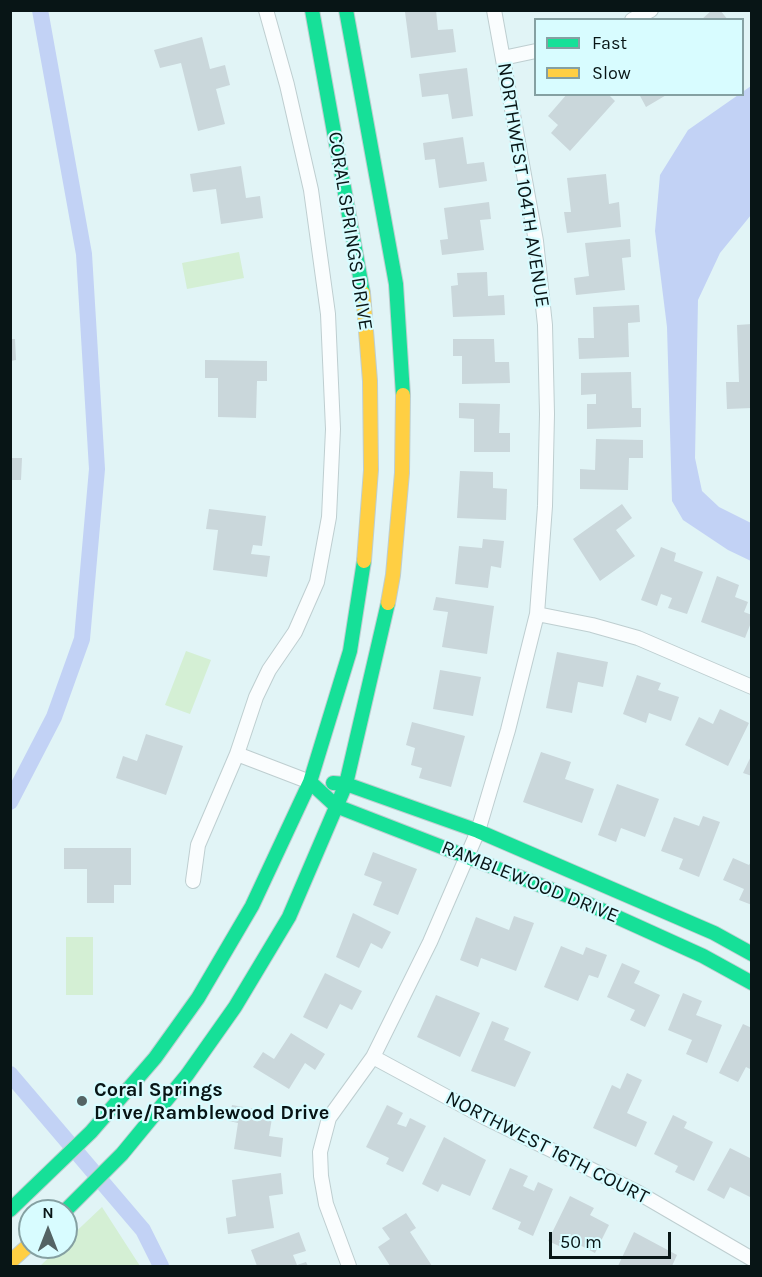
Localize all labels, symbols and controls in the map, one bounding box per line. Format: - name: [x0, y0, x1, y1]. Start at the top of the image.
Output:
- legend: [534, 18, 744, 96]
- text: Fast: [592, 32, 627, 54]
- street label: NORTHWEST 104TH AVENUE: [492, 61, 554, 309]
- text: Slow: [592, 62, 631, 84]
- street label: CORAL SPRINGS DRIVE: [322, 130, 378, 332]
- street label: RAMBLEWOOD DRIVE: [438, 835, 622, 929]
- place label: Coral Springs Drive/Ramblewood Drive: [94, 1078, 329, 1125]
- street label: NORTHWEST 16TH COURT: [441, 1086, 653, 1210]
- marker: Coral Springs Drive/Ramblewood Drive: [75, 1094, 89, 1108]
- north arrow: [18, 1199, 78, 1259]
- text: N: [42, 1203, 54, 1222]
- scale bar: [552, 1220, 674, 1258]
- text: 50 m: [560, 1231, 602, 1253]

